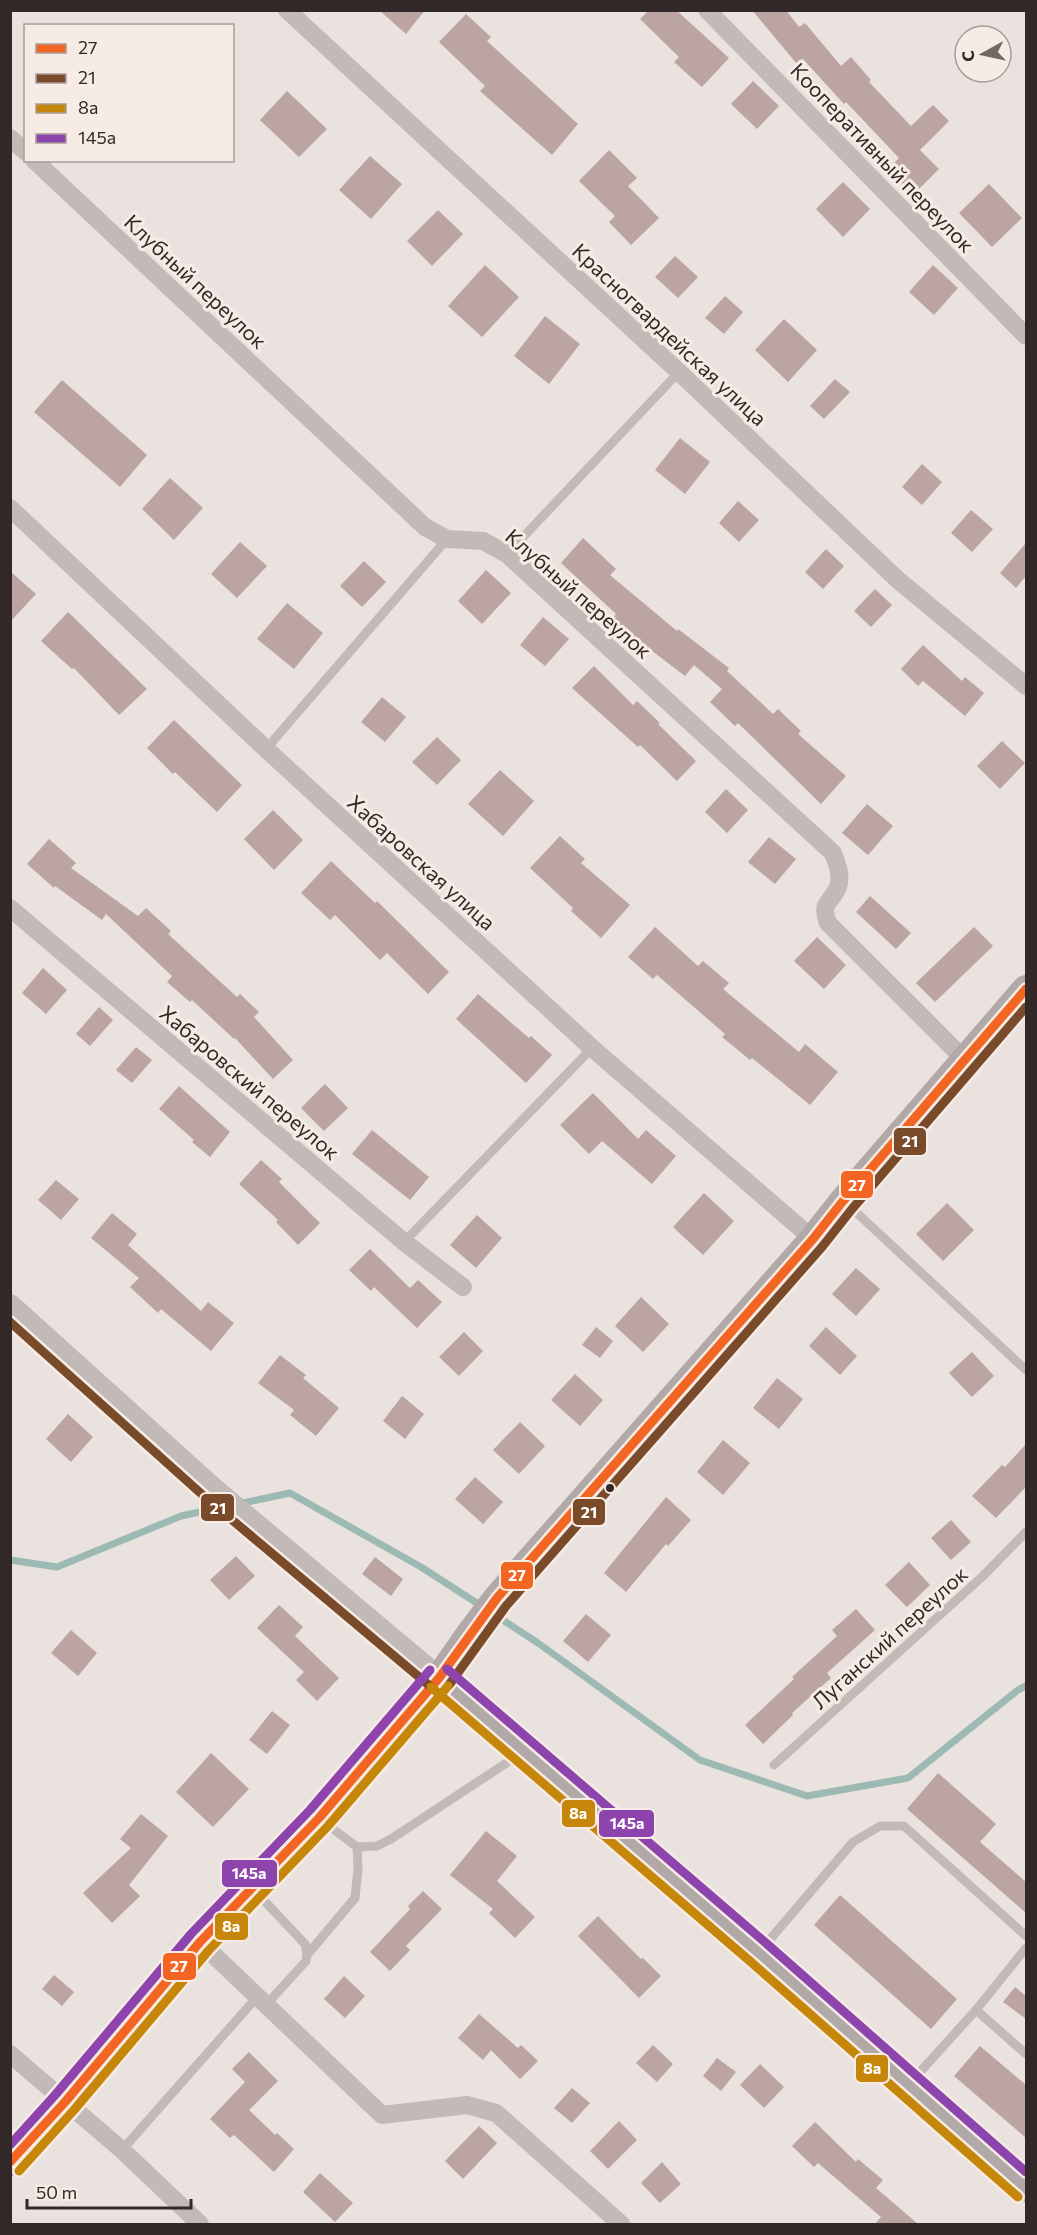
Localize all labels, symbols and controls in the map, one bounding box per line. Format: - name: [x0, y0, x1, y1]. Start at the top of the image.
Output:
- legend: [24, 24, 234, 162]
- north arrow: [953, 24, 1013, 84]
- text: 27: [78, 36, 97, 58]
- text: С: [957, 49, 978, 63]
- street label: Кооперативный переулок: [786, 57, 980, 257]
- text: 21: [78, 66, 96, 88]
- text: 8а: [78, 96, 98, 118]
- text: 145а: [78, 126, 116, 148]
- street label: Клубный переулок: [120, 209, 272, 353]
- street label: Красногвардейская улица: [568, 238, 772, 430]
- street label: Клубный переулок: [501, 523, 657, 663]
- street label: Хабаровская улица: [343, 789, 501, 935]
- street label: Хабаровский переулок: [155, 1000, 345, 1164]
- line badge: 21: [893, 1127, 927, 1156]
- text: 21: [902, 1131, 918, 1150]
- line badge: 27: [840, 1170, 874, 1199]
- text: 27: [848, 1175, 866, 1194]
- unlabelled marker: [604, 1482, 616, 1494]
- line badge: 21: [200, 1493, 235, 1522]
- text: 21: [210, 1498, 226, 1517]
- line badge: 21: [572, 1498, 606, 1526]
- text: 21: [581, 1502, 597, 1521]
- line badge: 27: [500, 1561, 534, 1590]
- street label: Луганский переулок: [806, 1561, 972, 1713]
- text: 27: [508, 1565, 526, 1584]
- line badge: 8а: [561, 1799, 596, 1828]
- text: 8а: [569, 1803, 587, 1822]
- line badge: 145а: [598, 1809, 655, 1838]
- text: 145а: [610, 1813, 644, 1832]
- line badge: 145а: [221, 1859, 278, 1888]
- text: 145а: [232, 1863, 266, 1882]
- line badge: 8а: [214, 1912, 249, 1941]
- text: 8а: [222, 1916, 240, 1935]
- line badge: 27: [162, 1952, 197, 1981]
- text: 27: [170, 1956, 188, 1975]
- line badge: 8а: [855, 2054, 889, 2083]
- text: 8а: [863, 2058, 881, 2077]
- scale bar: [27, 2172, 190, 2210]
- text: 50 m: [36, 2181, 77, 2203]

